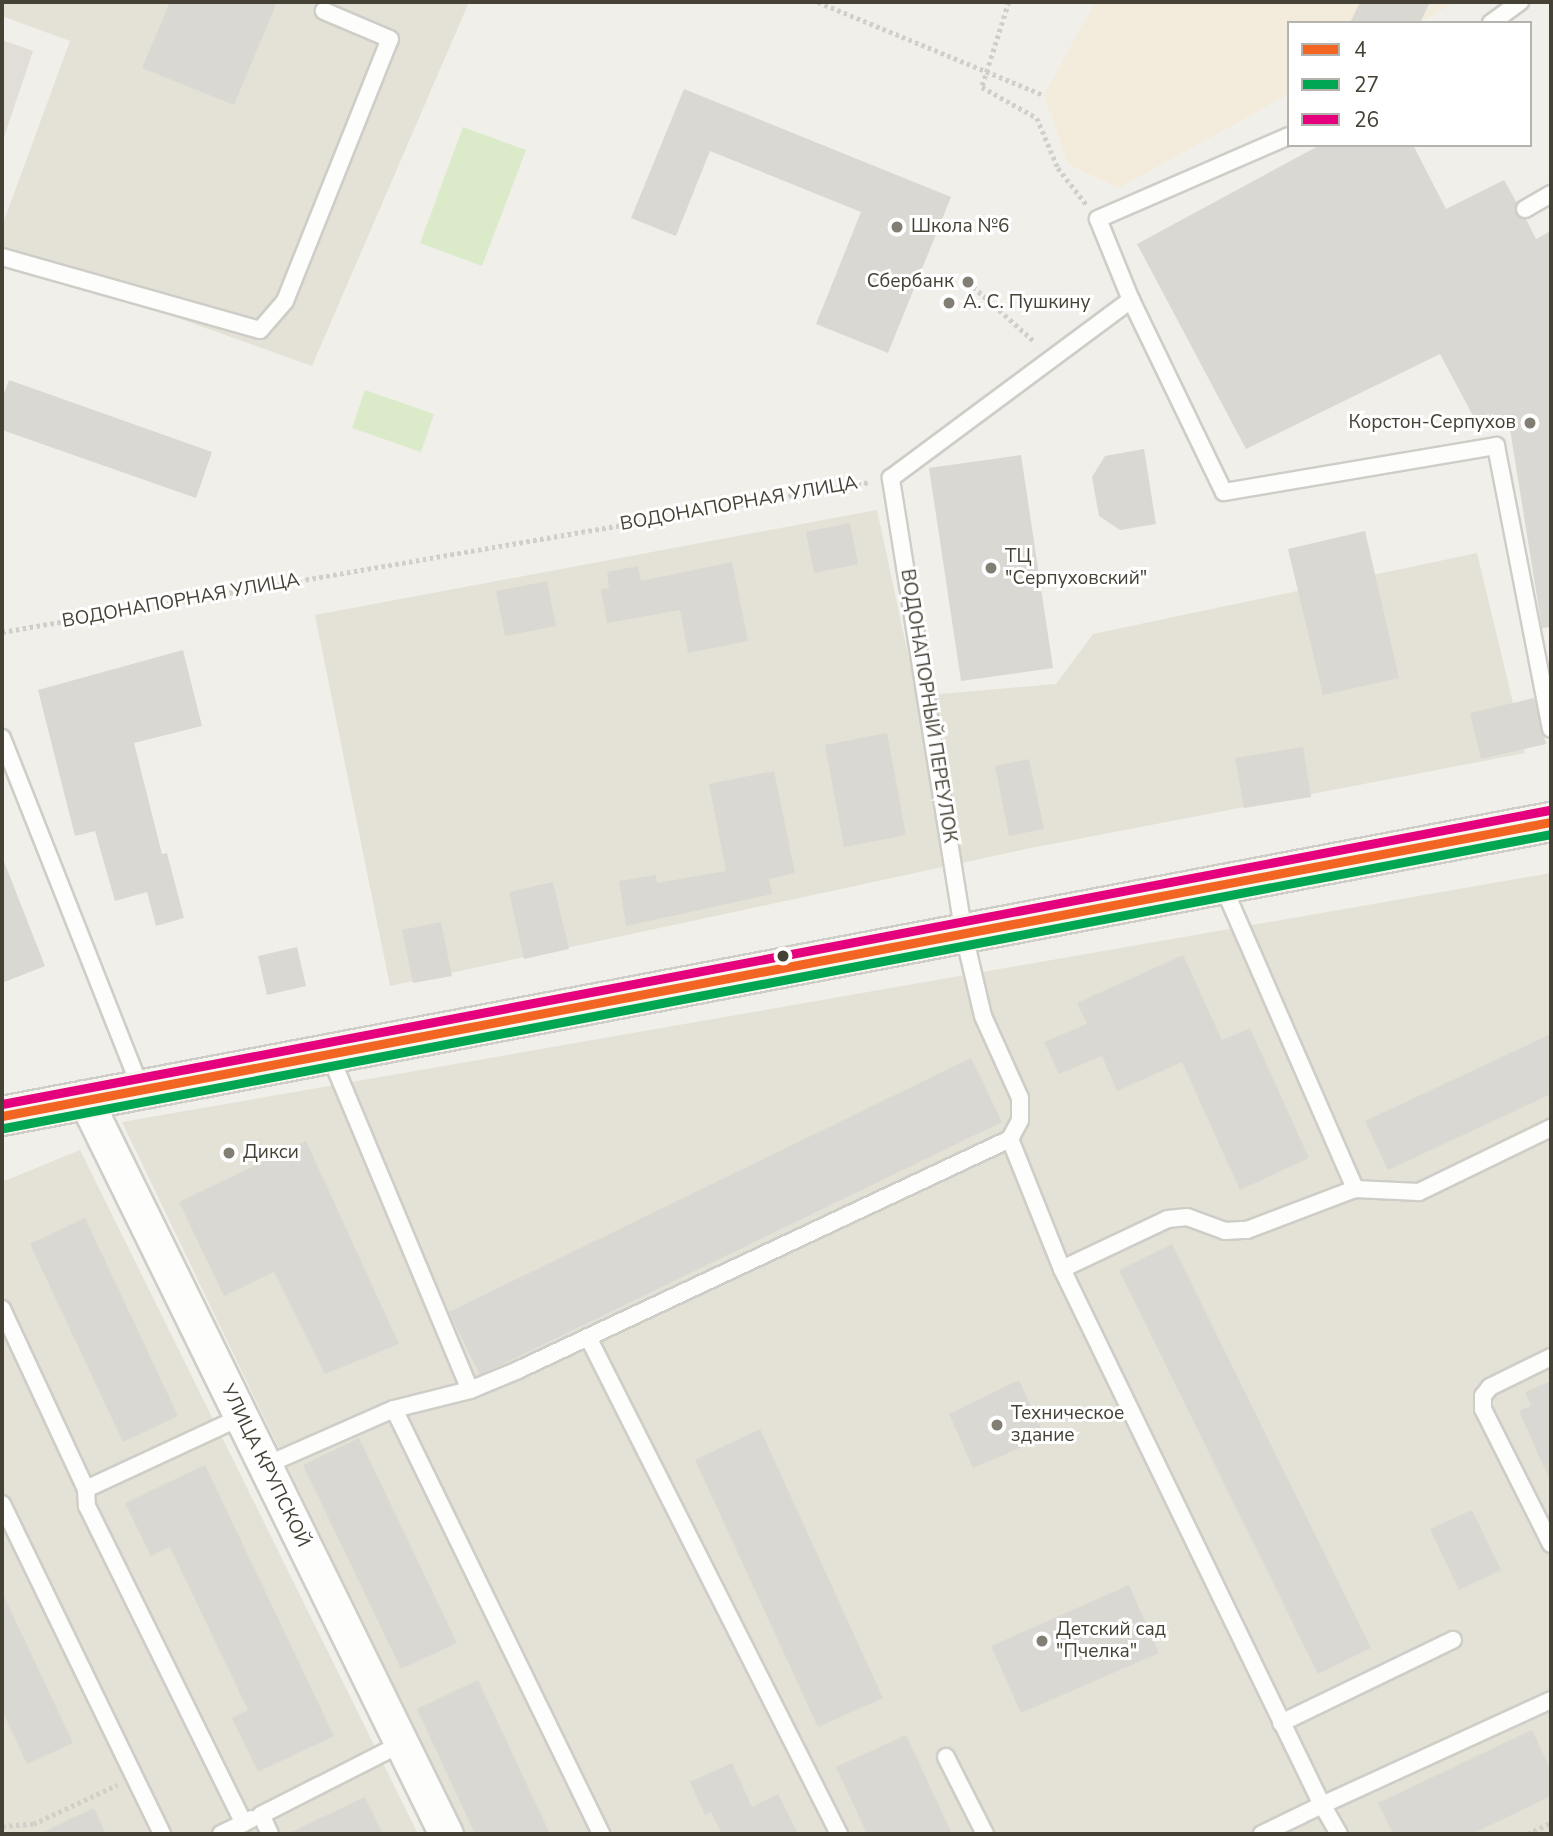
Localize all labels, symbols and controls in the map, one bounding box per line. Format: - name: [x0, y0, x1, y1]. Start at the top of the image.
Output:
- legend: [1287, 21, 1532, 147]
- text: 4: [1354, 36, 1367, 64]
- text: 27: [1354, 71, 1379, 99]
- text: 26: [1354, 106, 1379, 134]
- place label: Школа №6: [911, 216, 1009, 238]
- marker: Школа №6: [889, 219, 905, 235]
- place label: Сбербанк: [867, 271, 954, 293]
- marker: Сбербанк: [960, 274, 976, 290]
- place label: А. С. Пушкину: [963, 292, 1090, 314]
- marker: А. С. Пушкину: [941, 295, 957, 311]
- place label: Корстон-Серпухов: [1348, 412, 1516, 434]
- marker: Корстон-Серпухов: [1522, 415, 1538, 431]
- street label: ВОДОНАПОРНАЯ УЛИЦА: [618, 472, 860, 536]
- place label: ТЦ "Серпуховский": [1005, 546, 1147, 590]
- marker: ТЦ "Серпуховский": [983, 560, 999, 576]
- street label: ВОДОНАПОРНЫЙ ПЕРЕУЛОК: [895, 567, 961, 845]
- street label: ВОДОНАПОРНАЯ УЛИЦА: [60, 569, 302, 633]
- unlabelled marker: [776, 949, 790, 963]
- place label: Дикси: [243, 1142, 299, 1164]
- marker: Дикси: [221, 1145, 237, 1161]
- street label: УЛИЦА КРУПСКОЙ: [216, 1381, 314, 1551]
- place label: Техническое здание: [1011, 1403, 1124, 1447]
- marker: Техническое здание: [989, 1417, 1005, 1433]
- place label: Детский сад "Пчелка": [1056, 1619, 1166, 1663]
- marker: Детский сад "Пчелка": [1034, 1633, 1050, 1649]

